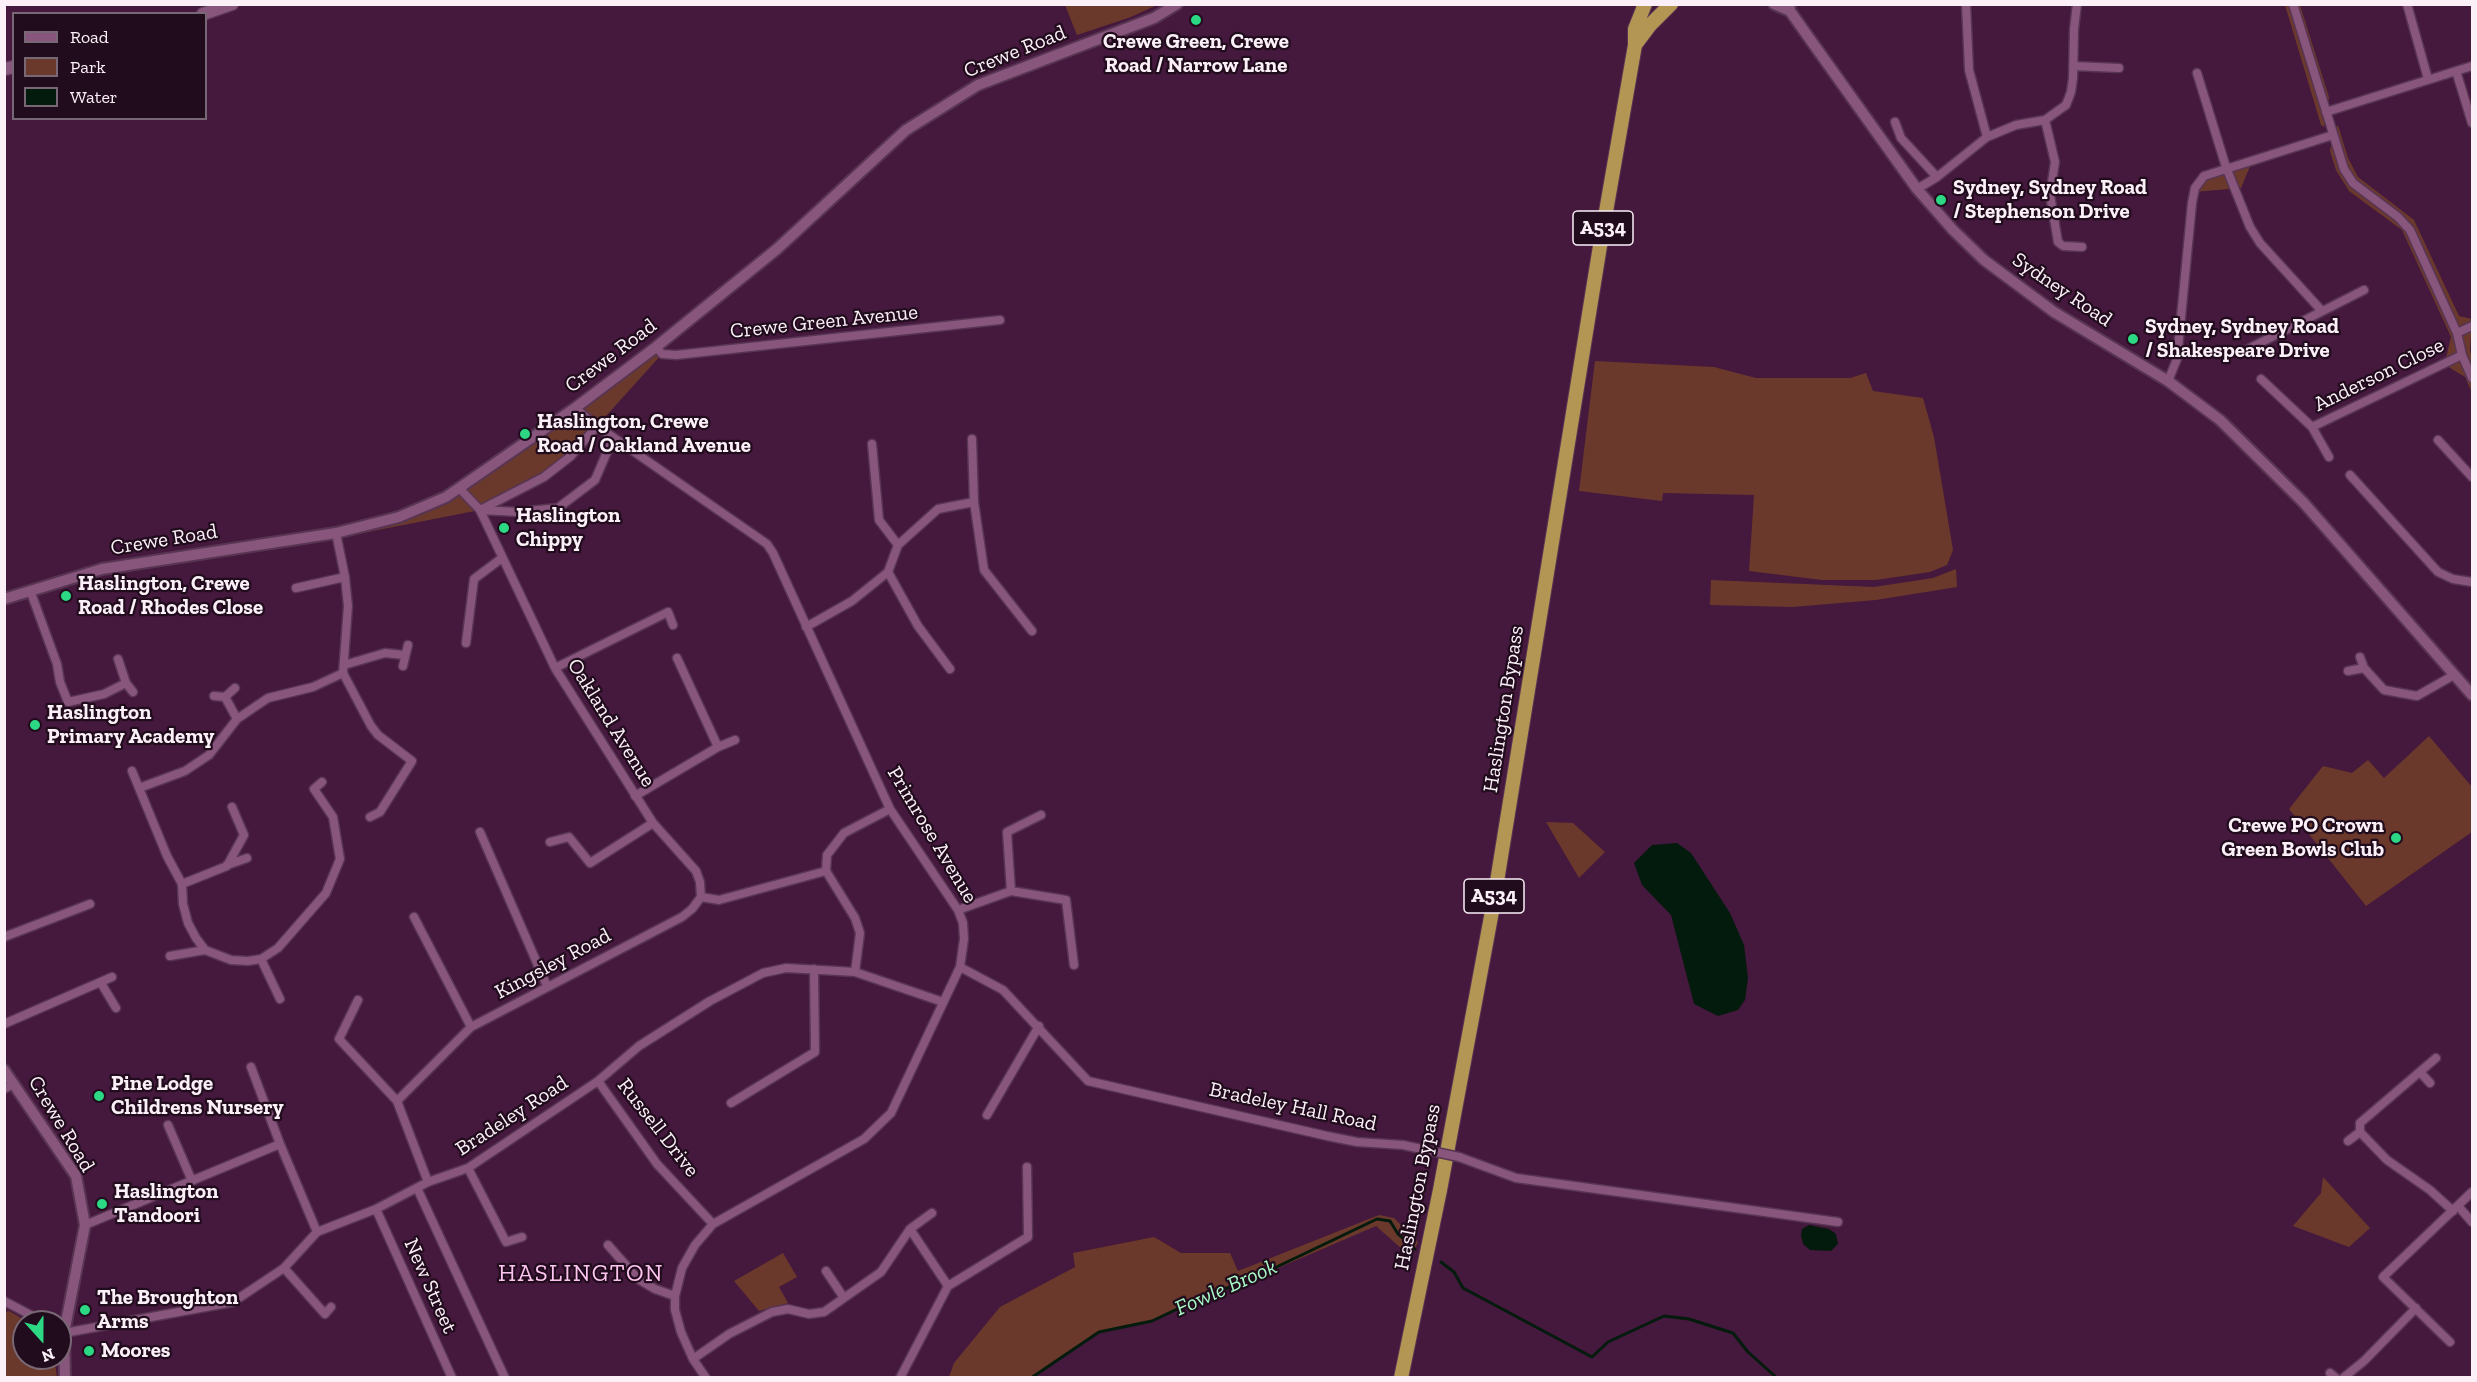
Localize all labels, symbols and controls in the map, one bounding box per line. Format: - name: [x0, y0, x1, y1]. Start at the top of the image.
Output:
- legend: [12, 12, 207, 120]
- marker: Crewe Green, Crewe Road / Narrow Lane: [1189, 13, 1203, 27]
- street label: Crewe Road: [960, 20, 1070, 84]
- text: Road: [70, 26, 109, 48]
- place label: Crewe Green, Crewe Road / Narrow Lane: [1103, 29, 1289, 79]
- text: Park: [70, 56, 106, 78]
- text: Water: [70, 86, 117, 108]
- place label: Sydney, Sydney Road / Stephenson Drive: [1953, 175, 2147, 225]
- marker: Sydney, Sydney Road / Stephenson Drive: [1934, 193, 1948, 207]
- road number: A534: [1573, 211, 1633, 245]
- street label: Sydney Road: [2007, 247, 2117, 333]
- street label: Crewe Green Avenue: [729, 300, 919, 344]
- street label: Crewe Road: [560, 314, 662, 398]
- place label: Sydney, Sydney Road / Shakespeare Drive: [2145, 314, 2339, 364]
- marker: Sydney, Sydney Road / Shakespeare Drive: [2126, 332, 2140, 346]
- street label: Anderson Close: [2310, 333, 2448, 417]
- place label: Haslington, Crewe Road / Oakland Avenue: [537, 409, 751, 459]
- marker: Haslington, Crewe Road / Oakland Avenue: [518, 427, 532, 441]
- place label: Haslington Chippy: [516, 503, 621, 553]
- street label: Crewe Road: [109, 519, 219, 561]
- marker: Haslington Chippy: [497, 521, 511, 535]
- place label: Haslington, Crewe Road / Rhodes Close: [78, 571, 263, 621]
- marker: Haslington, Crewe Road / Rhodes Close: [59, 589, 73, 603]
- street label: Haslington Bypass: [1478, 624, 1530, 794]
- street label: Oakland Avenue: [561, 654, 661, 792]
- place label: Haslington Primary Academy: [47, 700, 214, 750]
- marker: Haslington Primary Academy: [28, 718, 42, 732]
- street label: Primrose Avenue: [881, 762, 983, 908]
- place label: Crewe PO Crown Green Bowls Club: [2221, 813, 2384, 863]
- marker: Crewe PO Crown Green Bowls Club: [2389, 831, 2403, 845]
- road number: A534: [1464, 879, 1524, 913]
- street label: Kingsley Road: [491, 923, 615, 1005]
- street label: Bradeley Road: [451, 1070, 573, 1162]
- street label: Crewe Road: [22, 1071, 100, 1177]
- place label: Pine Lodge Childrens Nursery: [111, 1071, 284, 1121]
- street label: Russell Drive: [612, 1074, 704, 1182]
- street label: Bradeley Hall Road: [1207, 1077, 1379, 1137]
- marker: Pine Lodge Childrens Nursery: [92, 1089, 106, 1103]
- street label: Haslington Bypass: [1390, 1102, 1446, 1272]
- place label: Haslington Tandoori: [114, 1179, 219, 1229]
- marker: Haslington Tandoori: [95, 1197, 109, 1211]
- street label: New Street: [398, 1235, 462, 1337]
- water label: Fowle Brook: [1171, 1254, 1281, 1322]
- district label: HASLINGTON: [498, 1260, 664, 1288]
- place label: The Broughton Arms: [97, 1285, 238, 1335]
- marker: The Broughton Arms: [78, 1303, 92, 1317]
- north arrow: [12, 1310, 72, 1370]
- place label: Moores: [101, 1338, 171, 1364]
- text: N: [39, 1344, 57, 1366]
- marker: Moores: [82, 1344, 96, 1358]

